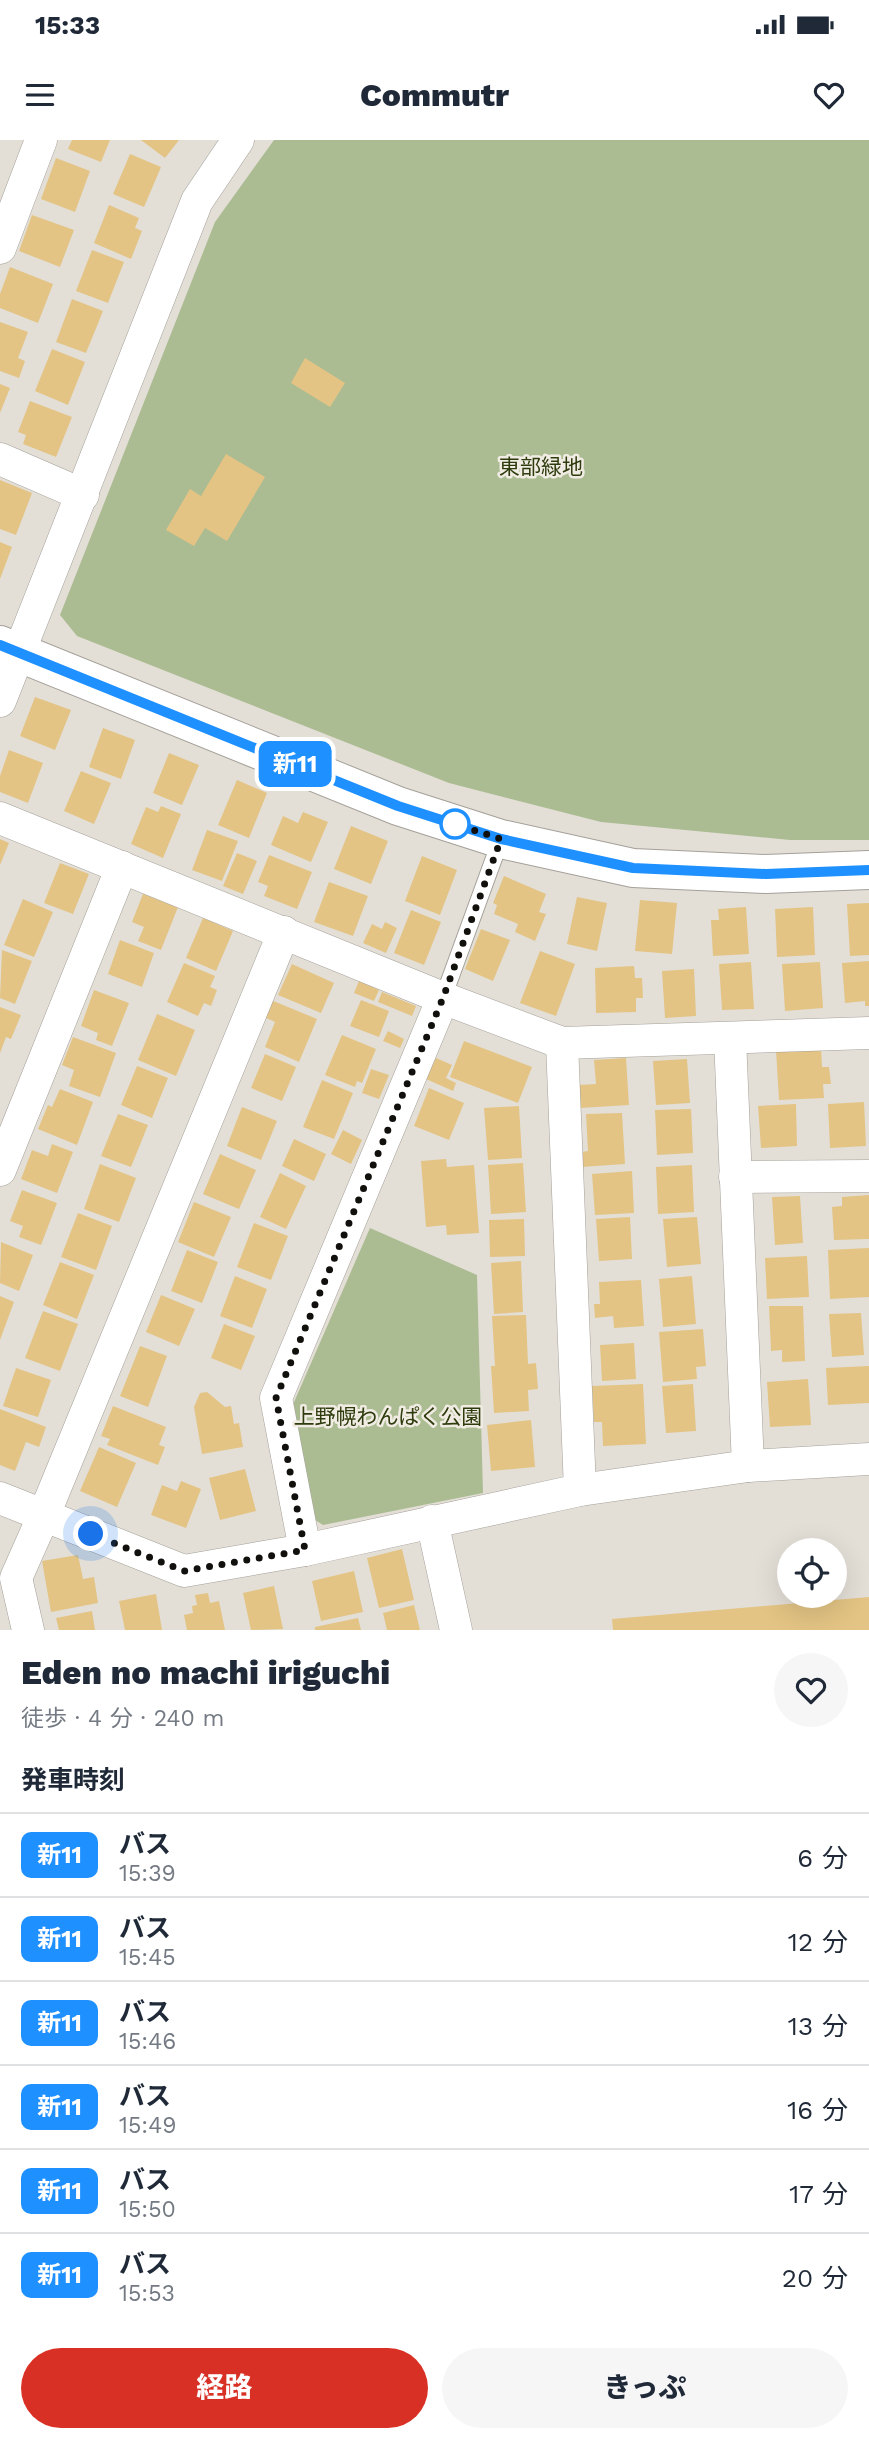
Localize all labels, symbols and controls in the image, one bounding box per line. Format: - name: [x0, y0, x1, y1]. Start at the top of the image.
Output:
- text: 15:33: [35, 10, 100, 40]
- icon: menu: [21, 76, 59, 114]
- text: Commutr: [360, 76, 509, 114]
- icon: heart: [810, 76, 848, 114]
- park label: 東部緑地: [499, 454, 583, 479]
- line badge: 新11: [255, 741, 335, 787]
- text: 新11: [273, 750, 317, 778]
- unlabelled marker: [440, 809, 470, 839]
- park label: 上野幌わんぱく公園: [294, 1404, 483, 1429]
- your location: [73, 1516, 108, 1551]
- map controls: [777, 1538, 847, 1608]
- button: locate: [777, 1538, 847, 1608]
- text: Eden no machi iriguchi: [21, 1653, 390, 1692]
- button: heart: [774, 1653, 848, 1727]
- text: 徒歩 · 4 分 · 240 m: [21, 1705, 225, 1732]
- text: 発車時刻: [21, 1765, 125, 1795]
- text: バス: [119, 1829, 171, 1859]
- text: 新11: [37, 1841, 82, 1869]
- text: 6 分: [797, 1843, 848, 1873]
- text: 15:39: [119, 1860, 176, 1887]
- text: バス: [119, 1913, 171, 1943]
- text: 新11: [37, 1925, 82, 1953]
- text: 12 分: [788, 1927, 848, 1957]
- text: 15:45: [119, 1944, 176, 1971]
- text: バス: [119, 1997, 171, 2027]
- text: 新11: [37, 2009, 82, 2037]
- text: 13 分: [788, 2011, 848, 2041]
- text: 15:46: [119, 2028, 176, 2055]
- text: バス: [119, 2081, 171, 2111]
- text: 新11: [37, 2093, 82, 2121]
- text: 16 分: [787, 2095, 848, 2125]
- text: 15:49: [119, 2112, 176, 2139]
- text: バス: [119, 2165, 171, 2195]
- text: 新11: [37, 2177, 82, 2205]
- text: 17 分: [789, 2179, 848, 2209]
- text: 15:50: [119, 2196, 176, 2223]
- text: バス: [119, 2249, 171, 2279]
- text: 新11: [37, 2261, 82, 2289]
- text: 20 分: [782, 2263, 848, 2293]
- text: 15:53: [119, 2280, 175, 2307]
- button: 経路: [21, 2348, 428, 2428]
- button: きっぷ: [442, 2348, 848, 2428]

